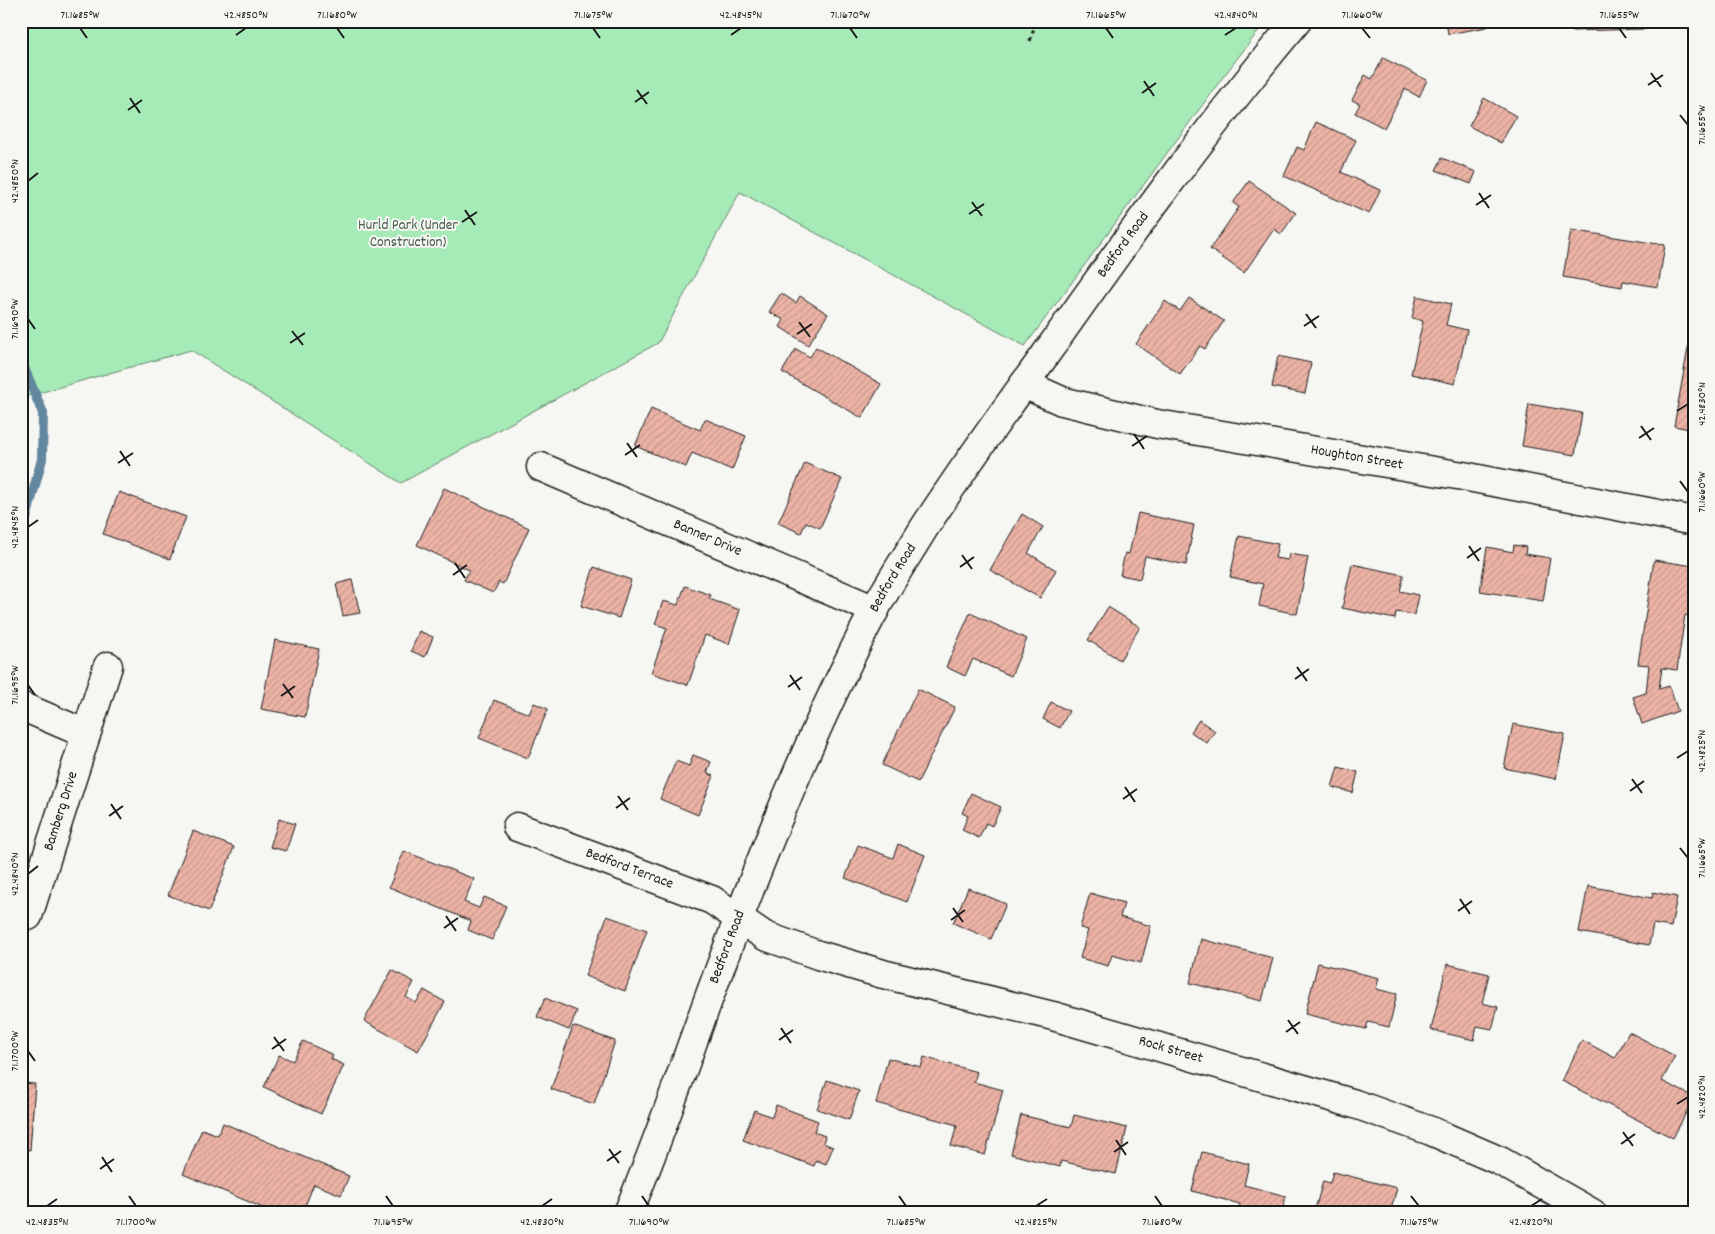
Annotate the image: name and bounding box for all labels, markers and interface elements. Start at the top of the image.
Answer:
text: 71.1685°W [61,7,100,24]
text: 42.4850°N [224,7,268,24]
text: 71.1680°W [317,7,357,24]
text: 71.1675°W [574,7,612,24]
text: 42.4845°N [720,7,762,24]
text: 71.1670°W [830,7,870,24]
text: 71.1665°W [1086,7,1126,24]
text: 42.4840°N [1214,7,1258,24]
text: 71.1660°W [1342,7,1383,24]
text: 71.1655°W [1599,7,1639,24]
text: 71.1655°W [1694,105,1711,145]
text: 42.4850°N [7,159,24,203]
street label: Bedford Road [1092,207,1155,283]
park label: Hurld Park (Under Construction) [358,215,458,254]
text: 71.1690°W [7,299,24,339]
text: 42.4830°N [1694,382,1711,426]
street label: Houghton Street [1309,439,1405,477]
text: 71.1660°W [1694,471,1711,512]
text: 42.4845°N [7,506,24,548]
street label: Banner Drive [670,514,745,563]
street label: Bedford Road [864,539,923,616]
text: 71.1695°W [7,665,24,705]
text: 42.4825°N [1694,730,1711,772]
street label: Bamberg Drive [39,768,85,854]
text: 71.1665°W [1694,838,1711,878]
street label: Bedford Terrace [582,843,677,896]
text: 42.4840°N [7,852,24,896]
street label: Bedford Road [704,907,752,987]
street label: Rock Street [1136,1030,1206,1070]
text: 71.1700°W [7,1031,24,1071]
text: 42.4820°N [1694,1075,1711,1119]
text: 42.4835°N [26,1214,68,1231]
text: 71.1700°W [116,1214,156,1231]
text: 71.1695°W [373,1214,413,1231]
text: 42.4830°N [520,1214,564,1231]
text: 71.1690°W [629,1214,669,1231]
text: 71.1685°W [887,1214,926,1231]
text: 42.4825°N [1015,1214,1057,1231]
text: 71.1680°W [1142,1214,1182,1231]
text: 71.1675°W [1400,1214,1438,1231]
text: 42.4820°N [1509,1214,1553,1231]

